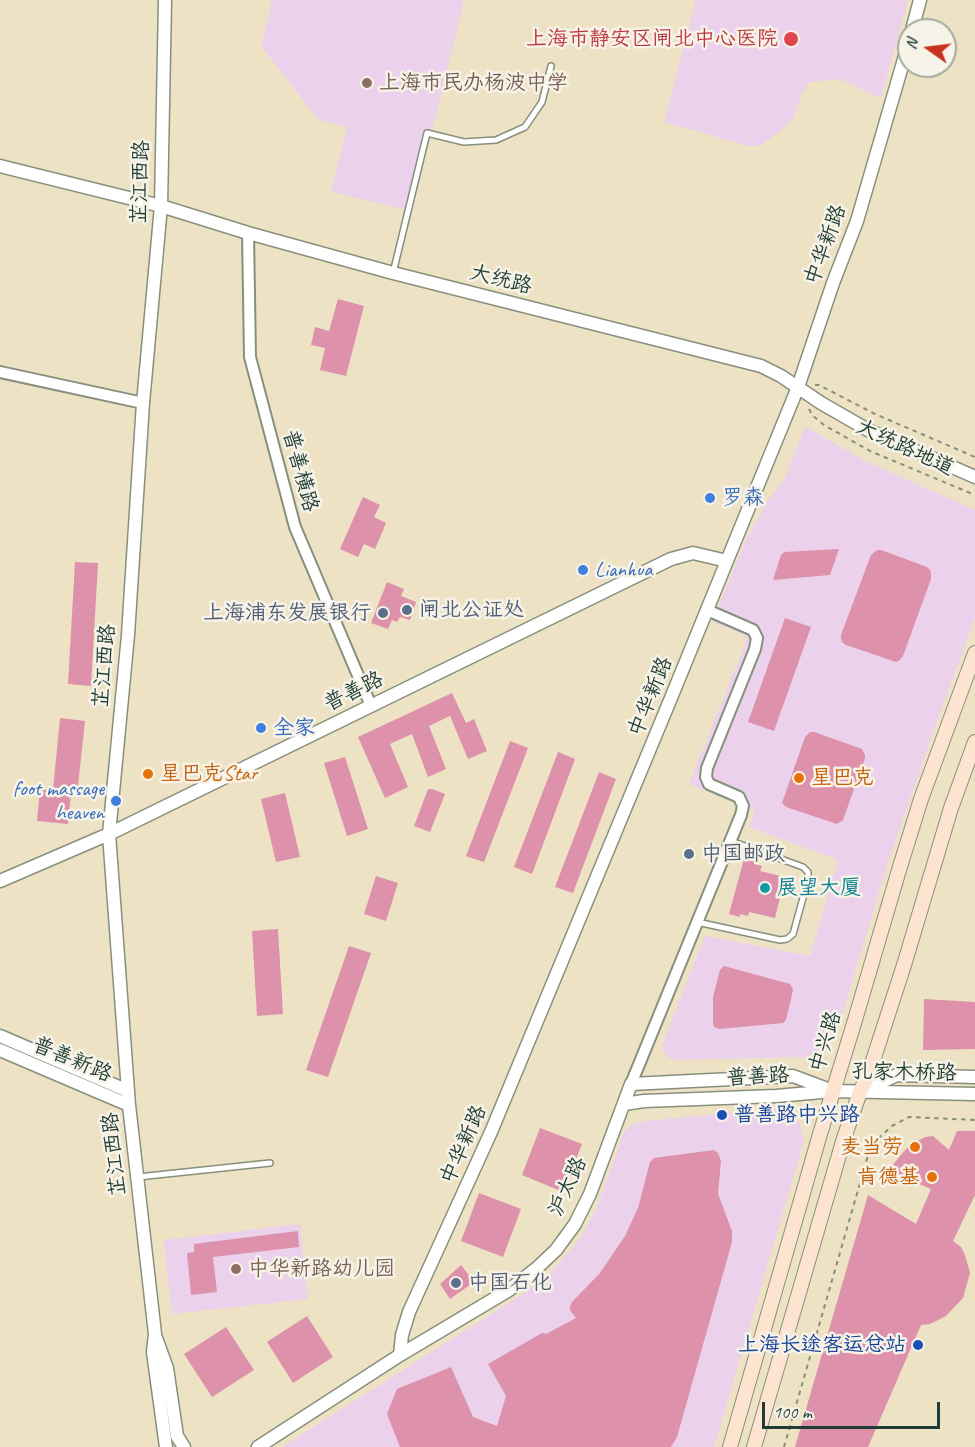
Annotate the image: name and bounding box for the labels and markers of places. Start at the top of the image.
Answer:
place label: 上海市静安区闸北中心医院 [526,26,778,52]
marker: 上海市静安区闸北中心医院 [782,30,800,48]
place label: 上海市民办杨波中学 [379,70,568,96]
marker: 上海市民办杨波中学 [360,76,374,90]
place label: 罗森 [722,485,764,511]
marker: 罗森 [703,491,717,505]
place label: Lianhua [595,557,652,583]
marker: Lianhua [576,563,590,577]
place label: 闸北公证处 [419,597,524,623]
place label: 上海浦东发展银行 [203,600,371,626]
marker: 闸北公证处 [400,603,414,617]
marker: 上海浦东发展银行 [376,606,390,620]
place label: 全家 [273,715,315,741]
marker: 全家 [254,721,268,735]
place label: 星巴克Star [160,761,257,787]
place label: 星巴克 [811,765,874,791]
marker: 星巴克Star [141,767,155,781]
marker: 星巴克 [792,771,806,785]
place label: foot massage heaven [13,776,104,826]
marker: foot massage heaven [109,794,123,808]
place label: 中国邮政 [701,841,785,867]
marker: 中国邮政 [682,847,696,861]
place label: 展望大厦 [777,875,861,901]
marker: 展望大厦 [758,881,772,895]
place label: 普善路中兴路 [734,1102,860,1128]
marker: 普善路中兴路 [715,1108,729,1122]
place label: 麦当劳 [840,1134,903,1160]
marker: 麦当劳 [908,1140,922,1154]
place label: 肯德基 [857,1164,920,1190]
marker: 肯德基 [925,1170,939,1184]
place label: 中华新路幼儿园 [248,1256,395,1282]
marker: 中华新路幼儿园 [229,1262,243,1276]
place label: 中国石化 [468,1270,552,1296]
marker: 中国石化 [449,1276,463,1290]
place label: 上海长途客运总站 [738,1332,906,1358]
marker: 上海长途客运总站 [911,1338,925,1352]

